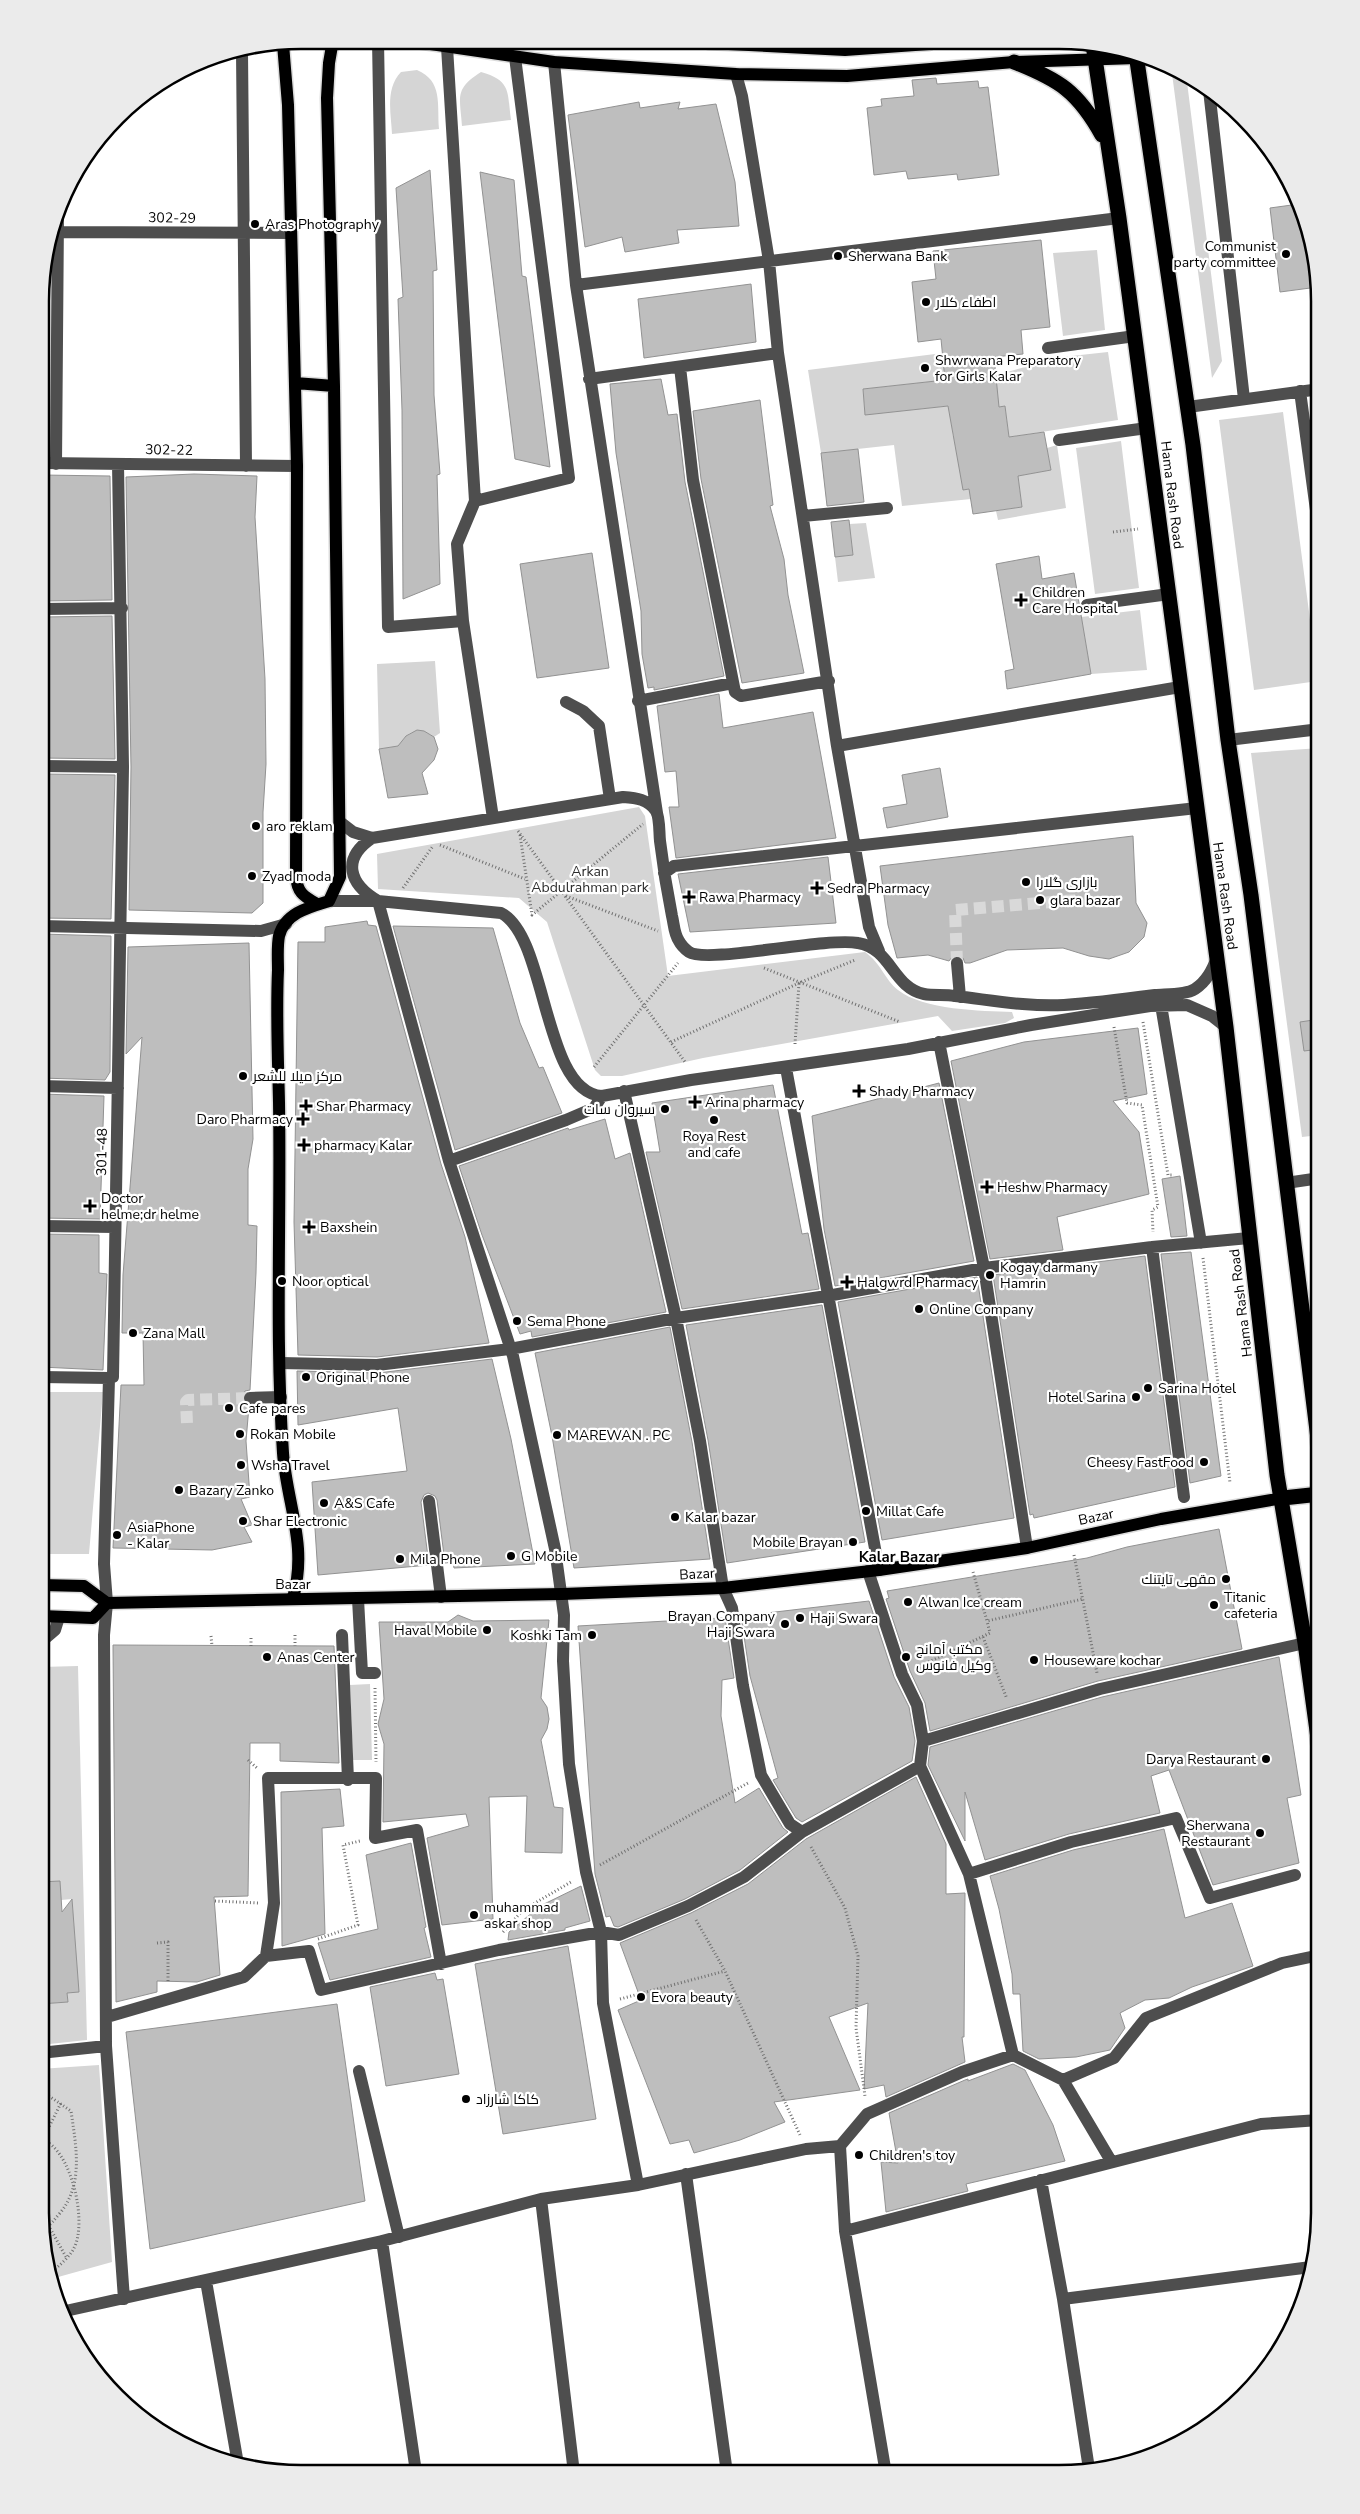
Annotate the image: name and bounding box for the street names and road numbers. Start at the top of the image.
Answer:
street label: 302-29 [148,208,196,228]
street label: 302-22 [145,440,193,460]
street label: Hama Rash Road [1156,440,1188,550]
street label: Hama Rash Road [1208,841,1242,951]
street label: 301-48 [92,1128,112,1176]
street label: Hama Rash Road [1225,1248,1257,1358]
street label: Bazar [1077,1504,1115,1530]
street label: Bazar [679,1564,715,1584]
street label: Bazar [275,1575,311,1594]

